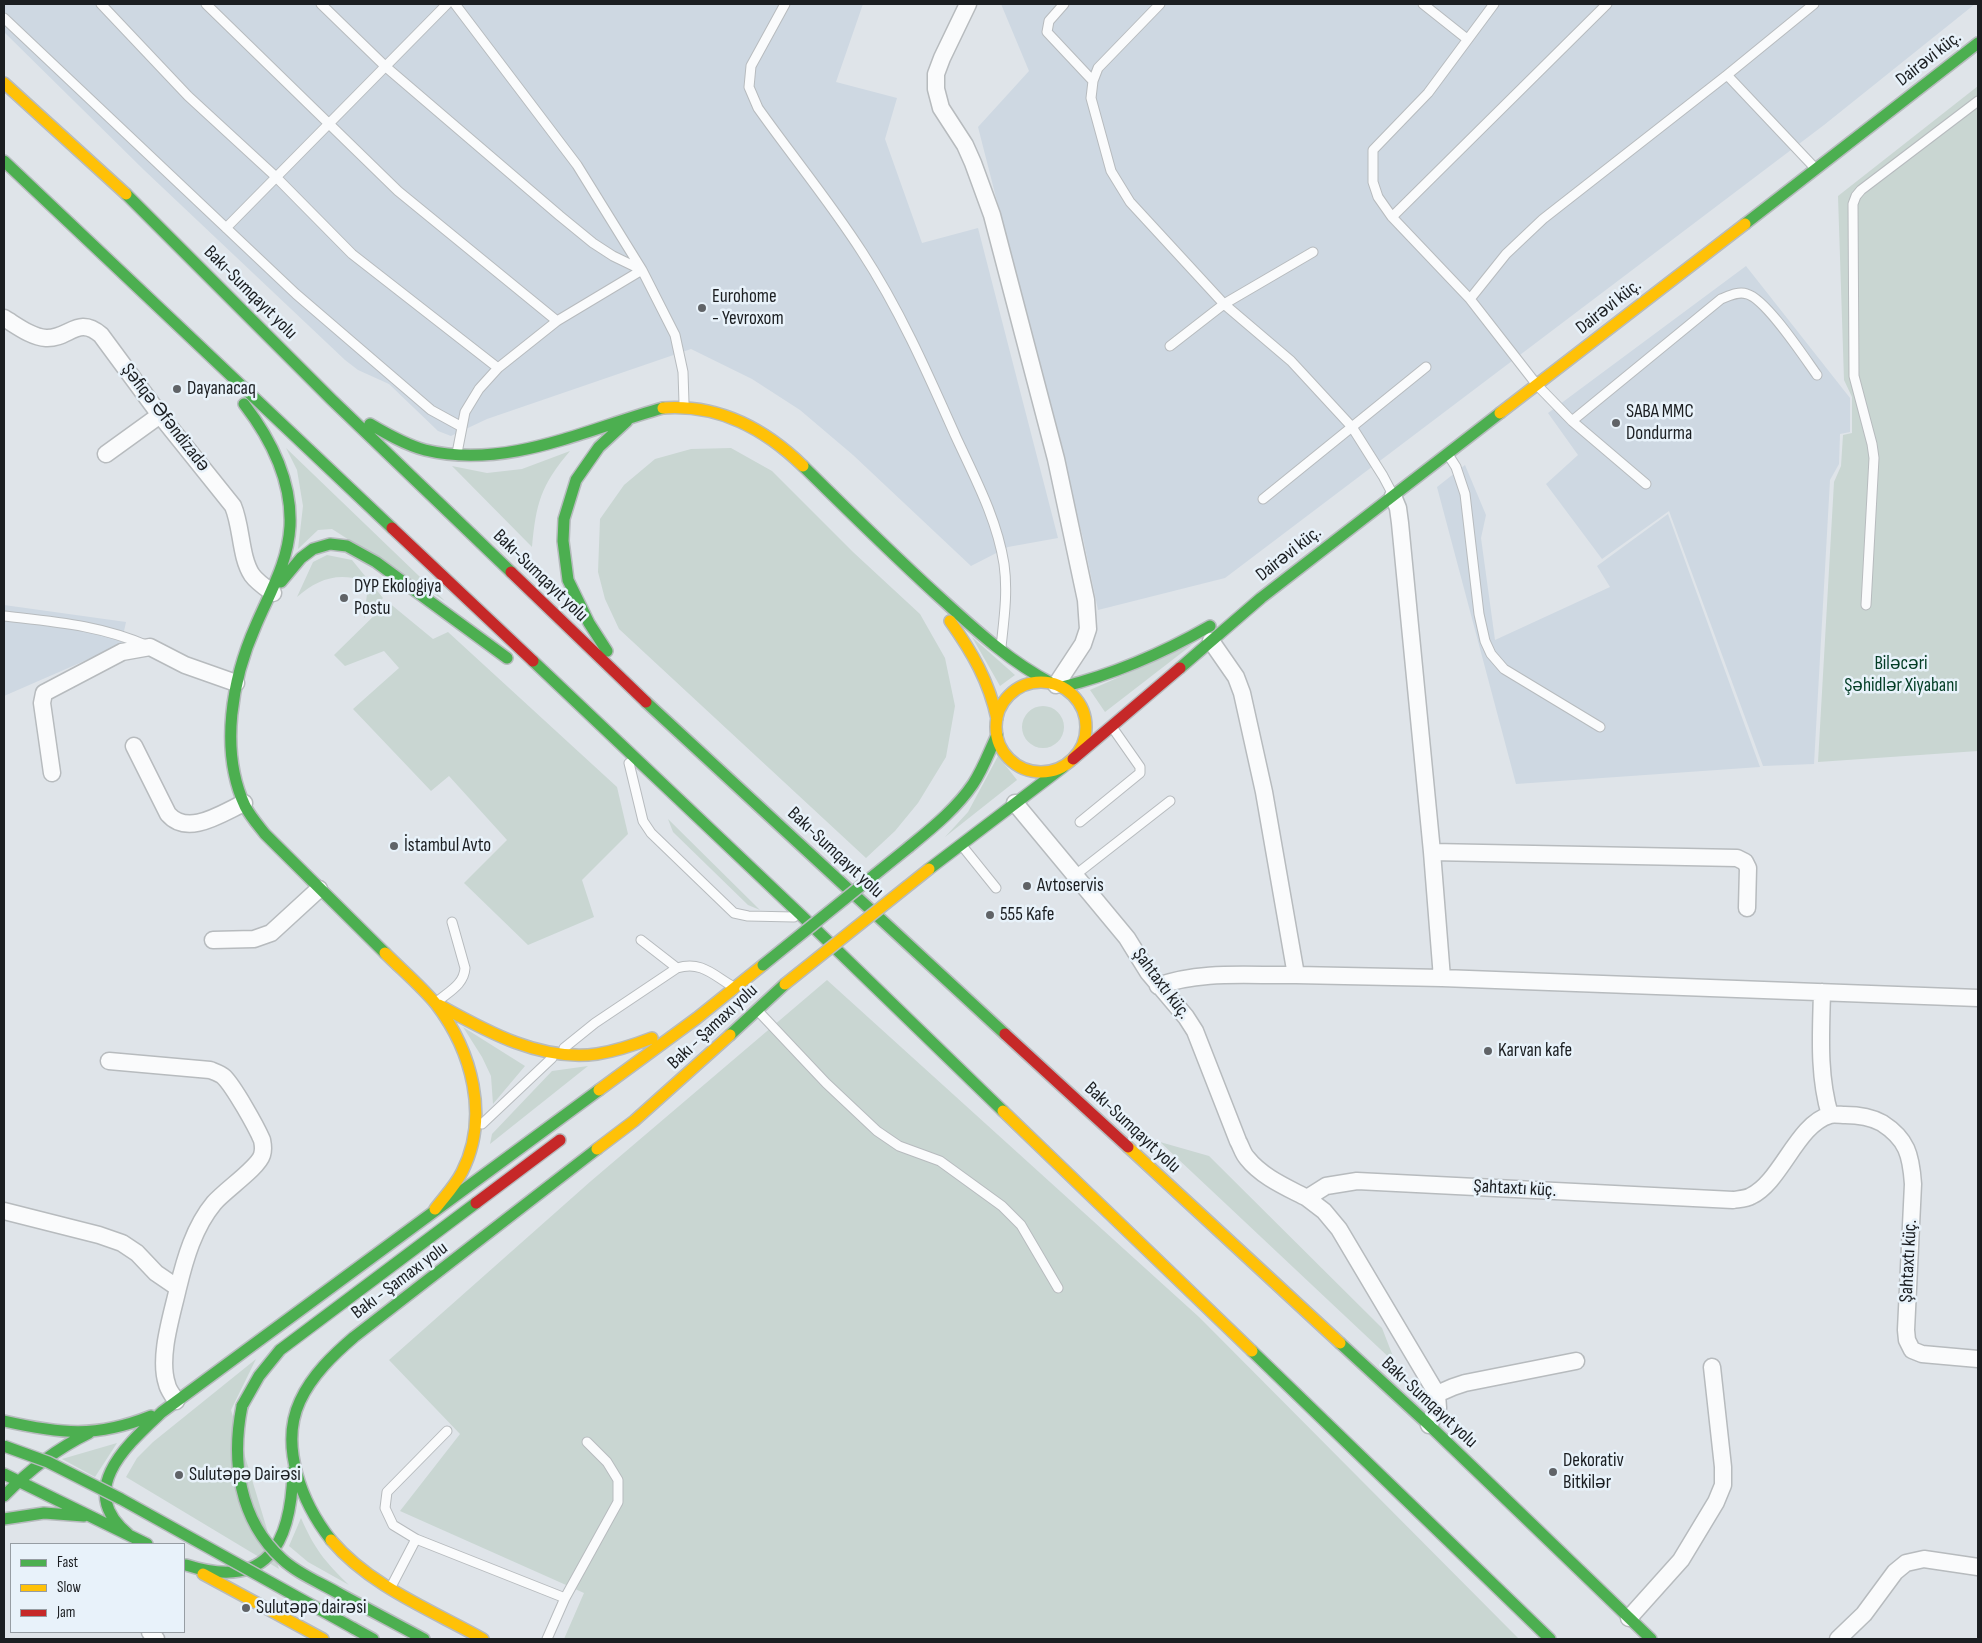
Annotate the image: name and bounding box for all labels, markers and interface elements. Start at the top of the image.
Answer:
street label: Dairəvi küç. [1892,26,1966,92]
street label: Bakı-Sumqayıt yolu [198,241,302,345]
street label: Dairəvi küç. [1572,274,1646,340]
place label: Eurohome - Yevroxom [712,286,784,330]
marker: Eurohome - Yevroxom [696,302,708,314]
street label: Şəfiqə Əfəndizadə [116,359,214,477]
place label: Dayanacaq [187,378,256,400]
marker: Dayanacaq [171,383,183,395]
place label: SABA MMC Dondurma [1626,401,1694,445]
marker: SABA MMC Dondurma [1610,417,1622,429]
street label: Dairəvi küç. [1252,521,1326,587]
street label: Bakı-Sumqayıt yolu [488,525,592,627]
place label: DYP Ekologiya Postu [354,576,441,620]
marker: DYP Ekologiya Postu [338,592,350,604]
park label: Biləcəri Şəhidlər Xiyabanı [1844,653,1958,697]
street label: Bakı-Sumqayıt yolu [782,803,888,903]
place label: İstambul Avto [404,835,491,857]
marker: İstambul Avto [388,840,400,852]
place label: Avtoservis [1037,875,1104,897]
marker: Avtoservis [1021,880,1033,892]
place label: 555 Kafe [1000,904,1054,926]
marker: 555 Kafe [984,909,996,921]
street label: Şahtaxtı küç. [1127,944,1195,1024]
street label: Bakı - Şamaxı yolu [663,980,763,1074]
place label: Karvan kafe [1498,1040,1572,1062]
marker: Karvan kafe [1482,1045,1494,1057]
street label: Bakı-Sumqayıt yolu [1079,1078,1185,1178]
street label: Şahtaxtı küç. [1473,1175,1557,1203]
street label: Şahtaxtı küç. [1895,1219,1923,1303]
street label: Bakı - Şamaxı yolu [347,1237,453,1325]
street label: Bakı-Sumqayıt yolu [1376,1353,1482,1453]
place label: Dekorativ Bitkilər [1563,1450,1624,1494]
place label: Sulutəpə Dairəsi [189,1464,301,1486]
marker: Dekorativ Bitkilər [1547,1466,1559,1478]
marker: Sulutəpə Dairəsi [173,1469,185,1481]
legend [10,1543,185,1633]
text: Fast [57,1553,78,1572]
text: Slow [57,1578,81,1597]
place label: Sulutəpə dairəsi [256,1597,367,1619]
marker: Sulutəpə dairəsi [240,1602,252,1614]
text: Jam [57,1603,75,1622]

